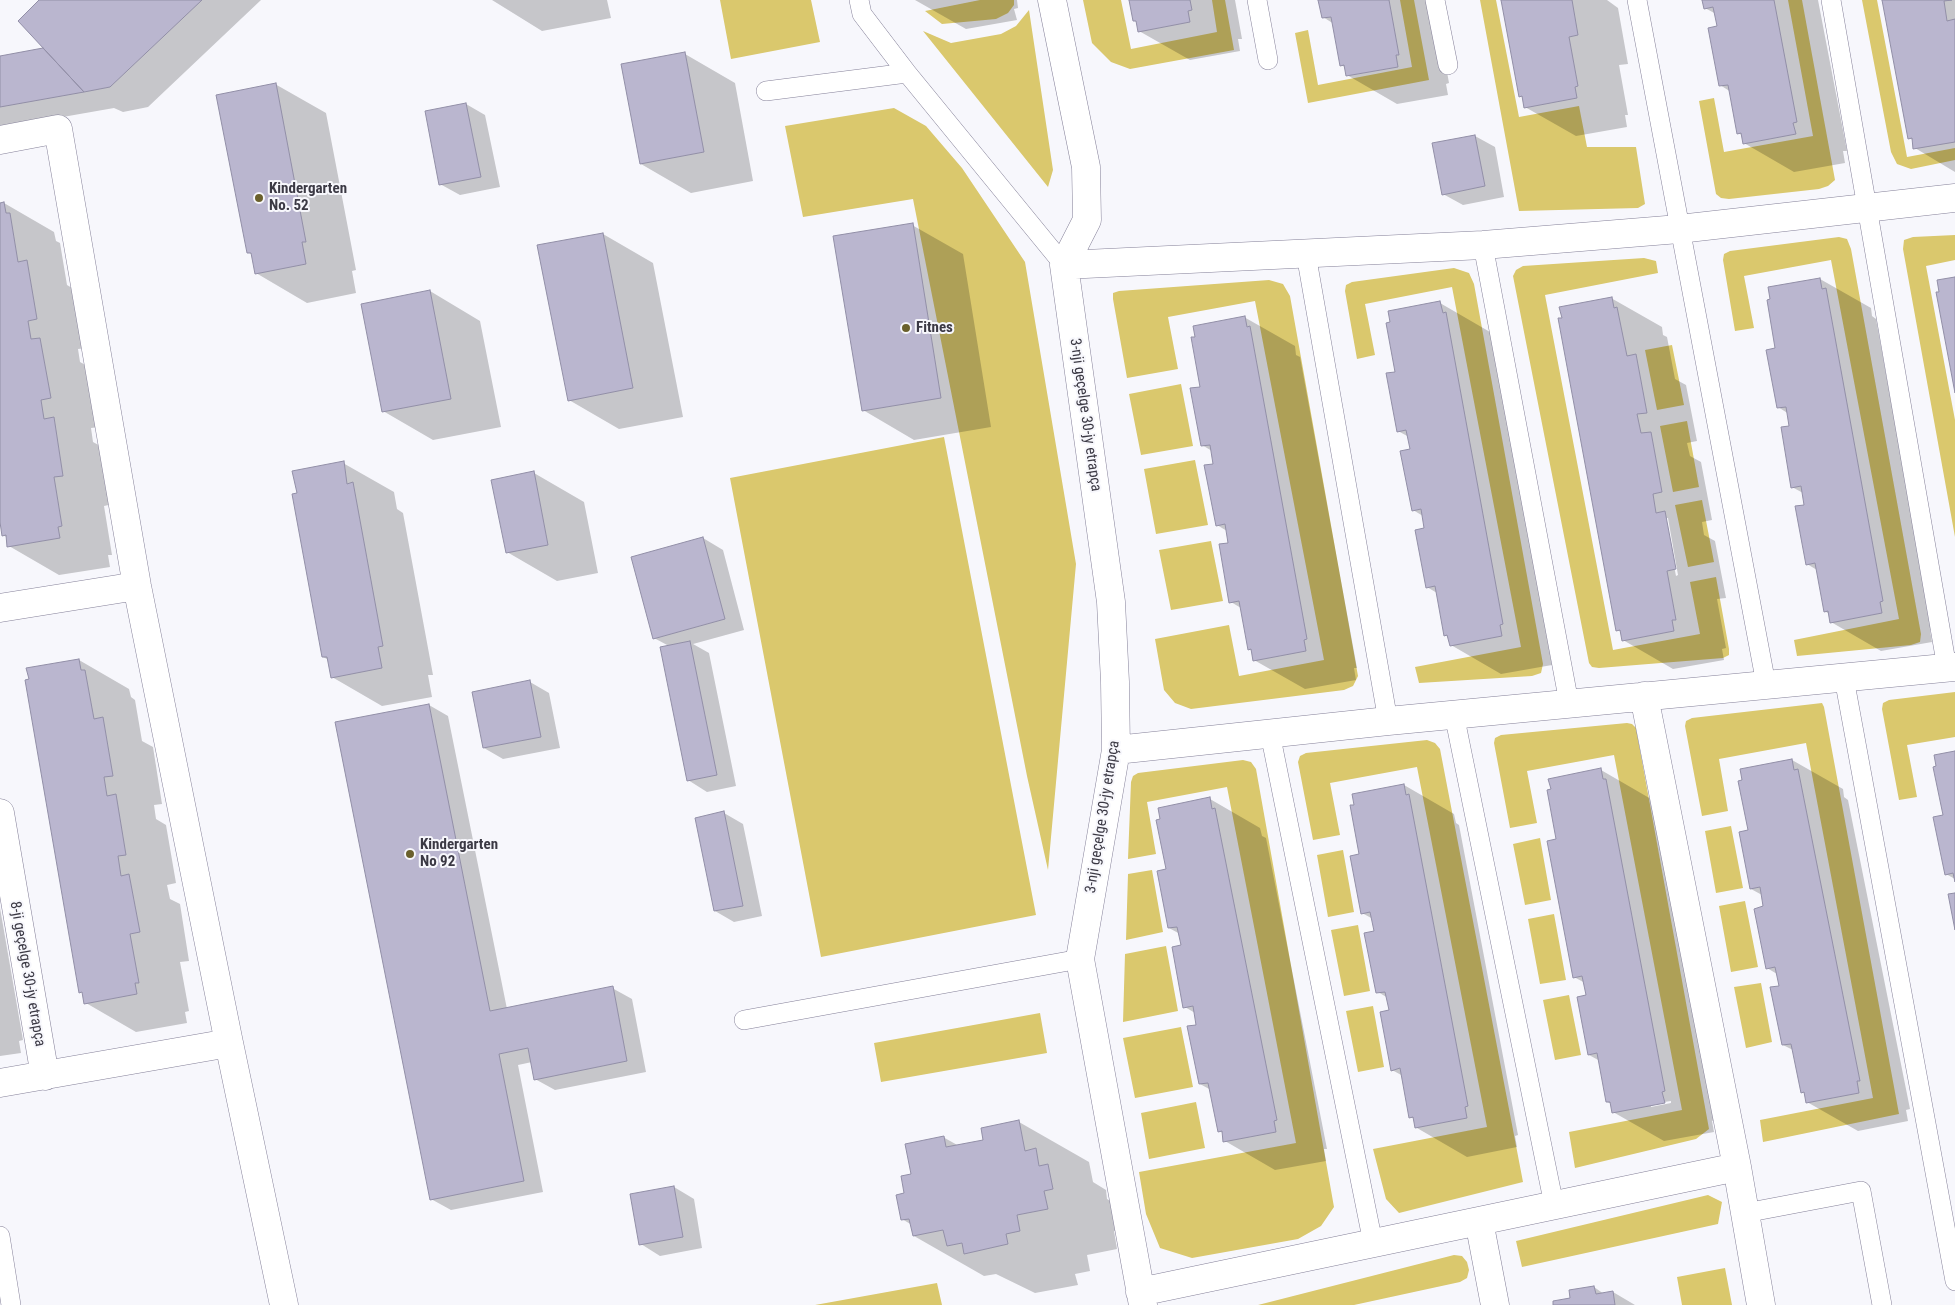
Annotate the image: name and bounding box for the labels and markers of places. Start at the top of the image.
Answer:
place label: Kindergarten No. 52 [269,180,347,215]
marker: Kindergarten No. 52 [253,192,265,204]
place label: Fitnes [916,319,953,337]
marker: Fitnes [900,322,912,334]
place label: Kindergarten No 92 [420,836,498,871]
marker: Kindergarten No 92 [404,848,416,860]

